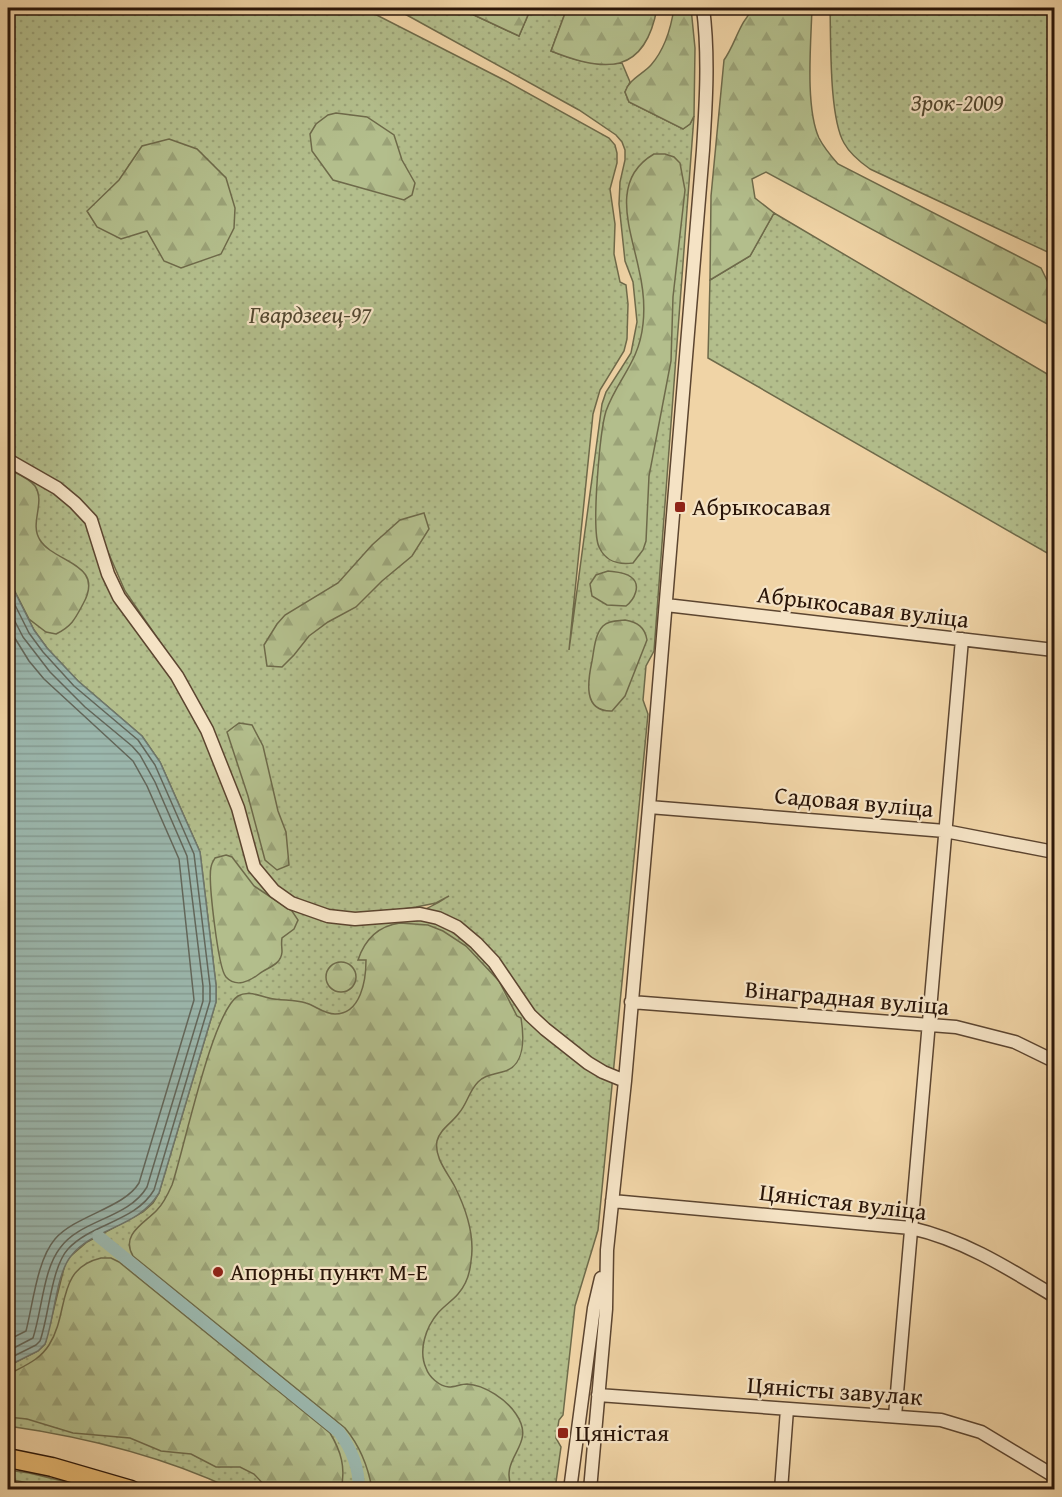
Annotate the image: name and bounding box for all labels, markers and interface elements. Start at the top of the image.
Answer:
park label: Зрок-2009 [911,85,1003,120]
park label: Гвардзеец-97 [248,297,372,332]
place label: Абрыкосавая [692,489,831,524]
marker: Абрыкосавая [673,500,687,514]
street label: Абрыкосавая вуліца [755,576,971,637]
street label: Садовая вуліца [773,777,935,826]
street label: Вінаградная вуліца [743,971,951,1024]
street label: Цяністая вуліца [757,1174,929,1229]
place label: Апорны пункт М-Е [230,1254,428,1289]
marker: Апорны пункт М-Е [211,1265,225,1279]
street label: Цяністы завулак [746,1367,924,1414]
place label: Цяністая [575,1415,669,1450]
marker: Цяністая [556,1426,570,1440]

